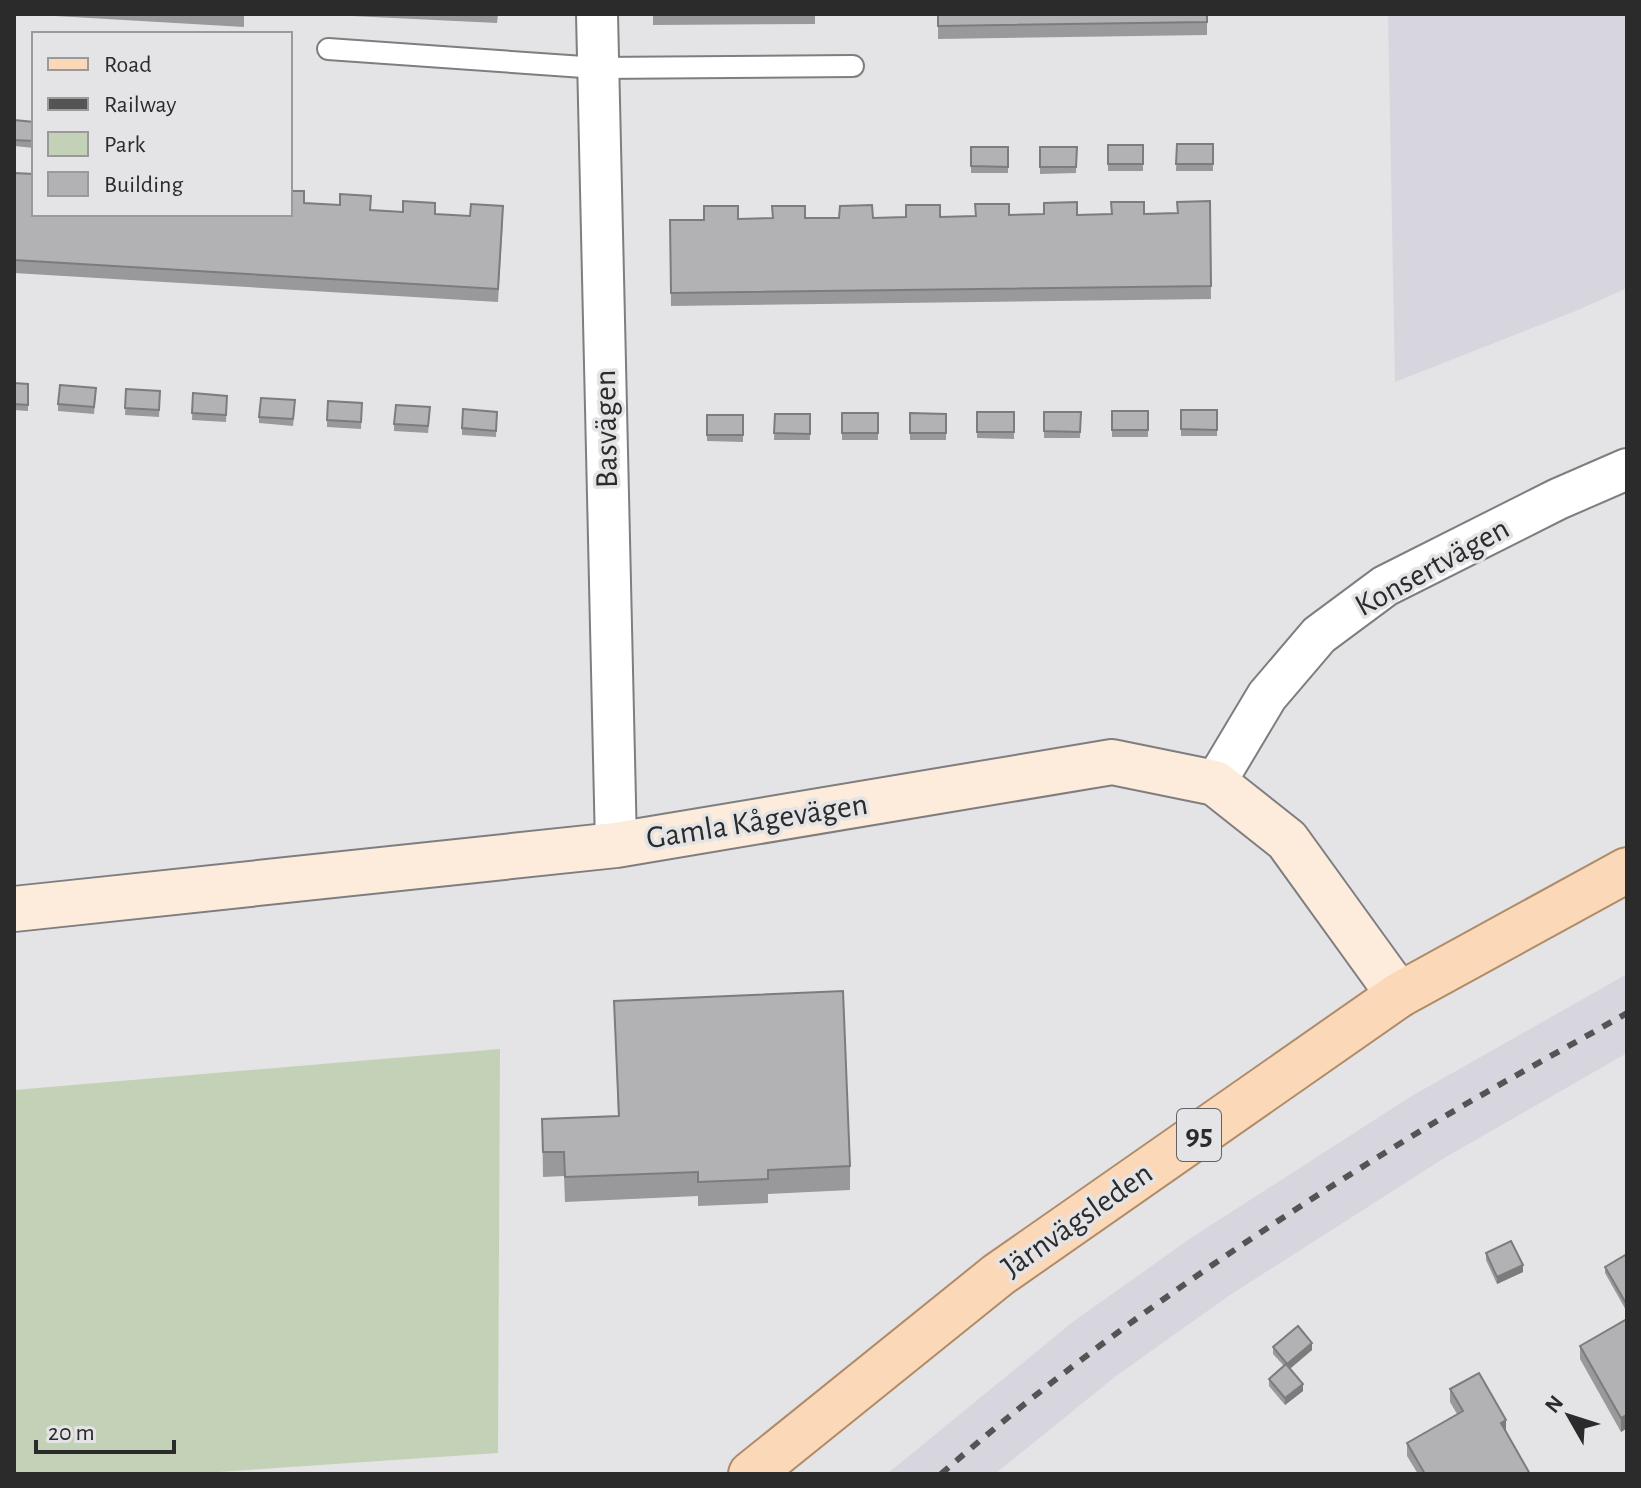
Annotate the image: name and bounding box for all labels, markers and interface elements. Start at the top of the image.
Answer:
legend [32,32,292,216]
text: Road [104,53,152,77]
text: Railway [104,93,176,117]
text: Park [104,133,145,157]
text: Building [104,173,183,197]
street label: Basvägen [589,369,623,489]
street label: Konsertvägen [1350,512,1514,622]
street label: Gamla Kågevägen [644,788,870,854]
road number: 95 [1177,1109,1221,1161]
street label: Järnvägsleden [996,1156,1158,1284]
north arrow [1529,1376,1609,1456]
text: N [1541,1391,1568,1417]
scale bar [36,1404,174,1454]
text: 20 m [48,1421,95,1445]

